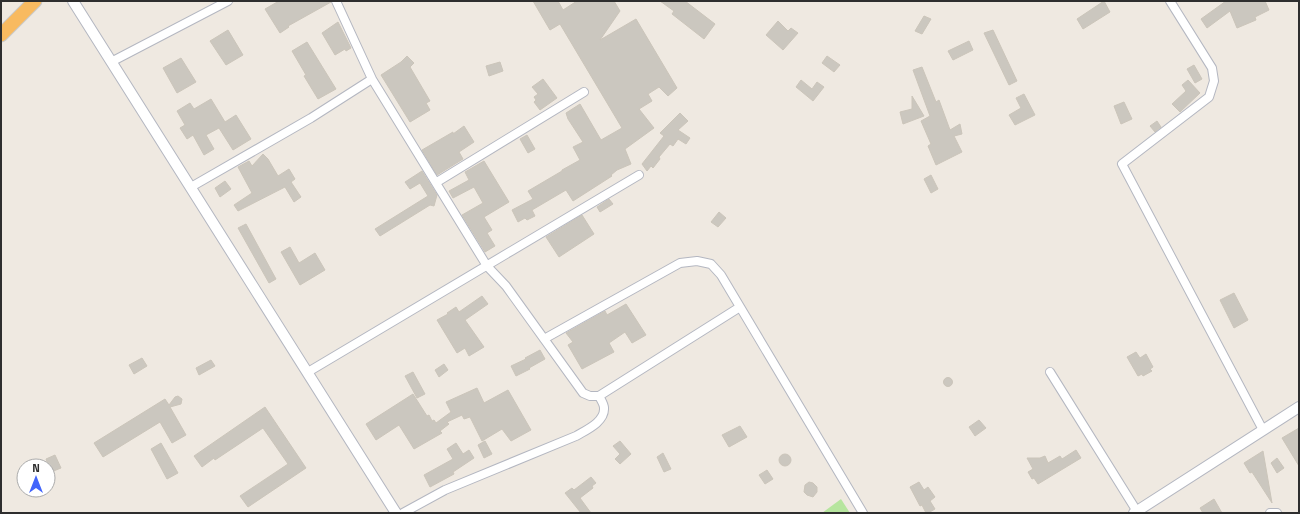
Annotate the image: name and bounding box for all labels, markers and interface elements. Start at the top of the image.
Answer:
north arrow [16,458,56,498]
text: N [32,460,40,476]

